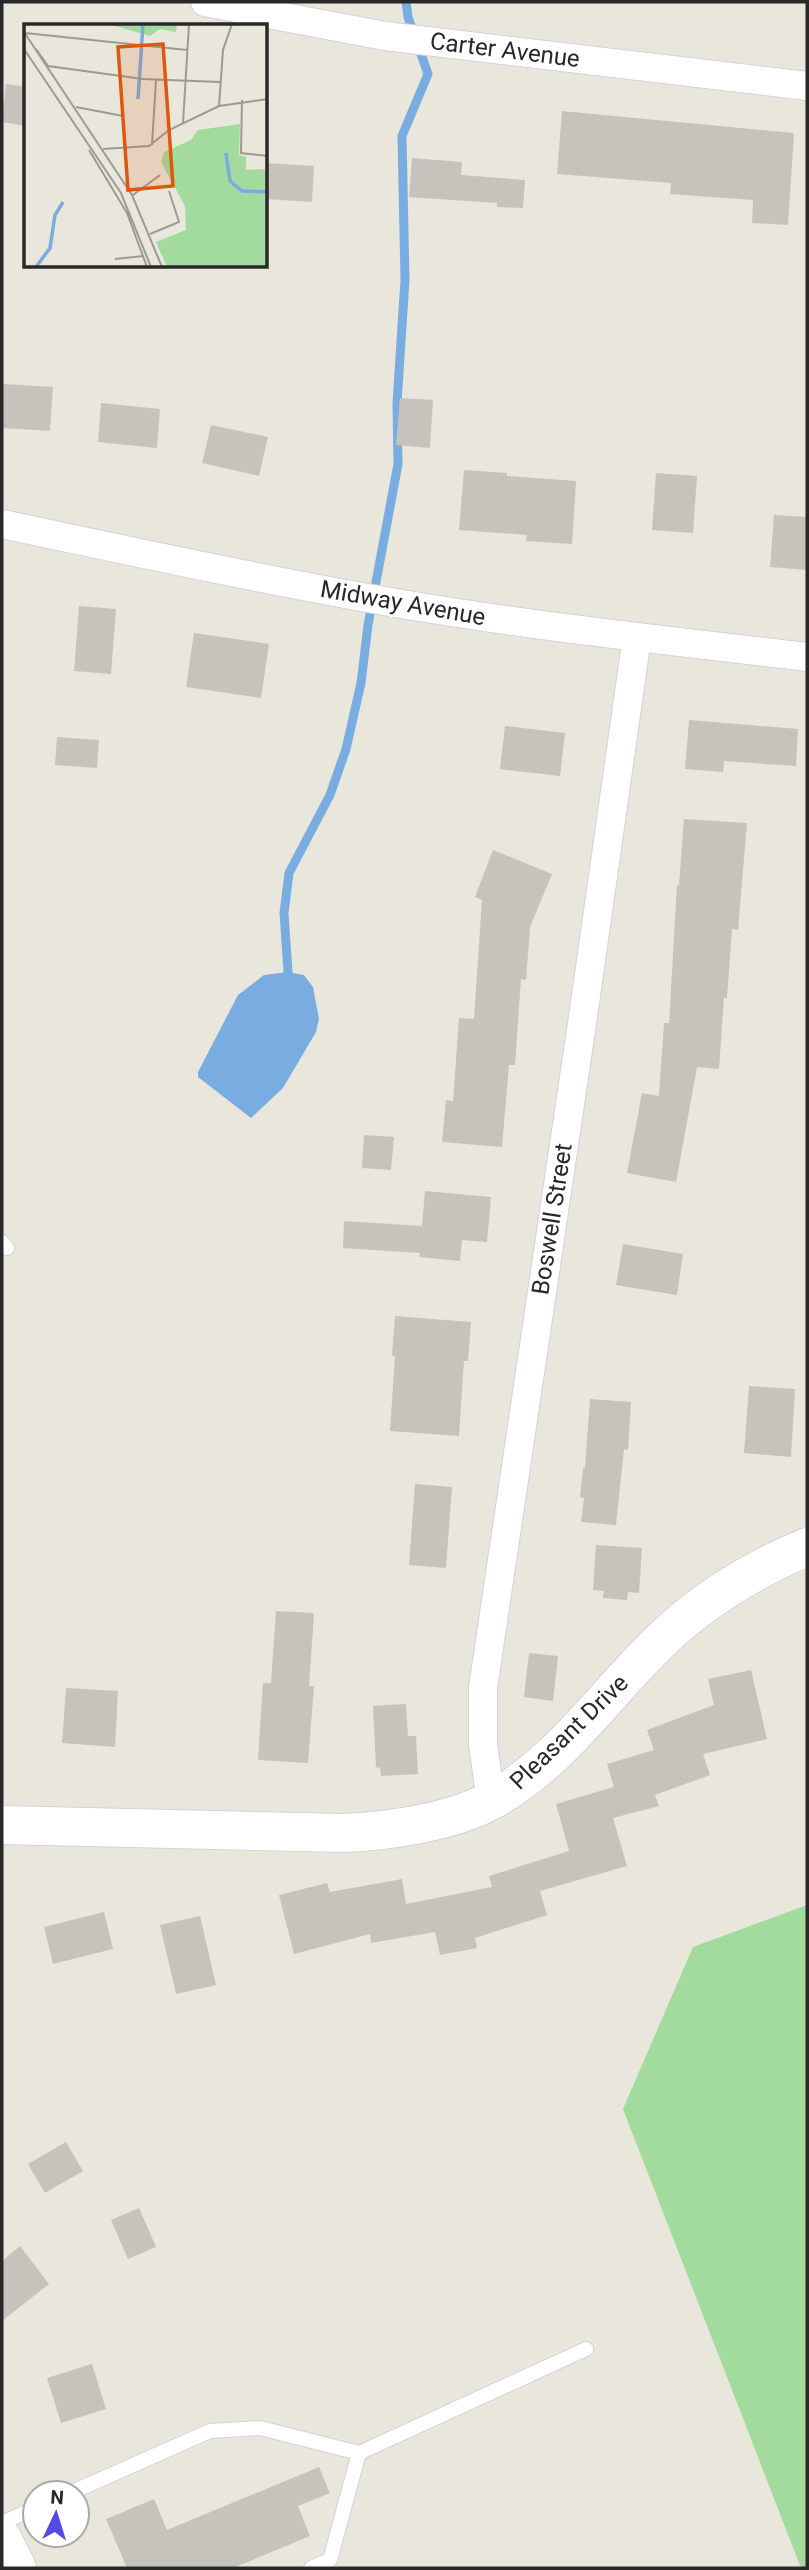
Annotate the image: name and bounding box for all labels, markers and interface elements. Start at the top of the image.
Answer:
inset map [24,24,268,268]
street label: Carter Avenue [429,27,581,73]
street label: Midway Avenue [318,575,488,631]
street label: Boswell Street [526,1141,578,1297]
street label: Pleasant Drive [504,1669,634,1795]
north arrow [21,2479,91,2549]
text: N [50,2486,65,2509]

